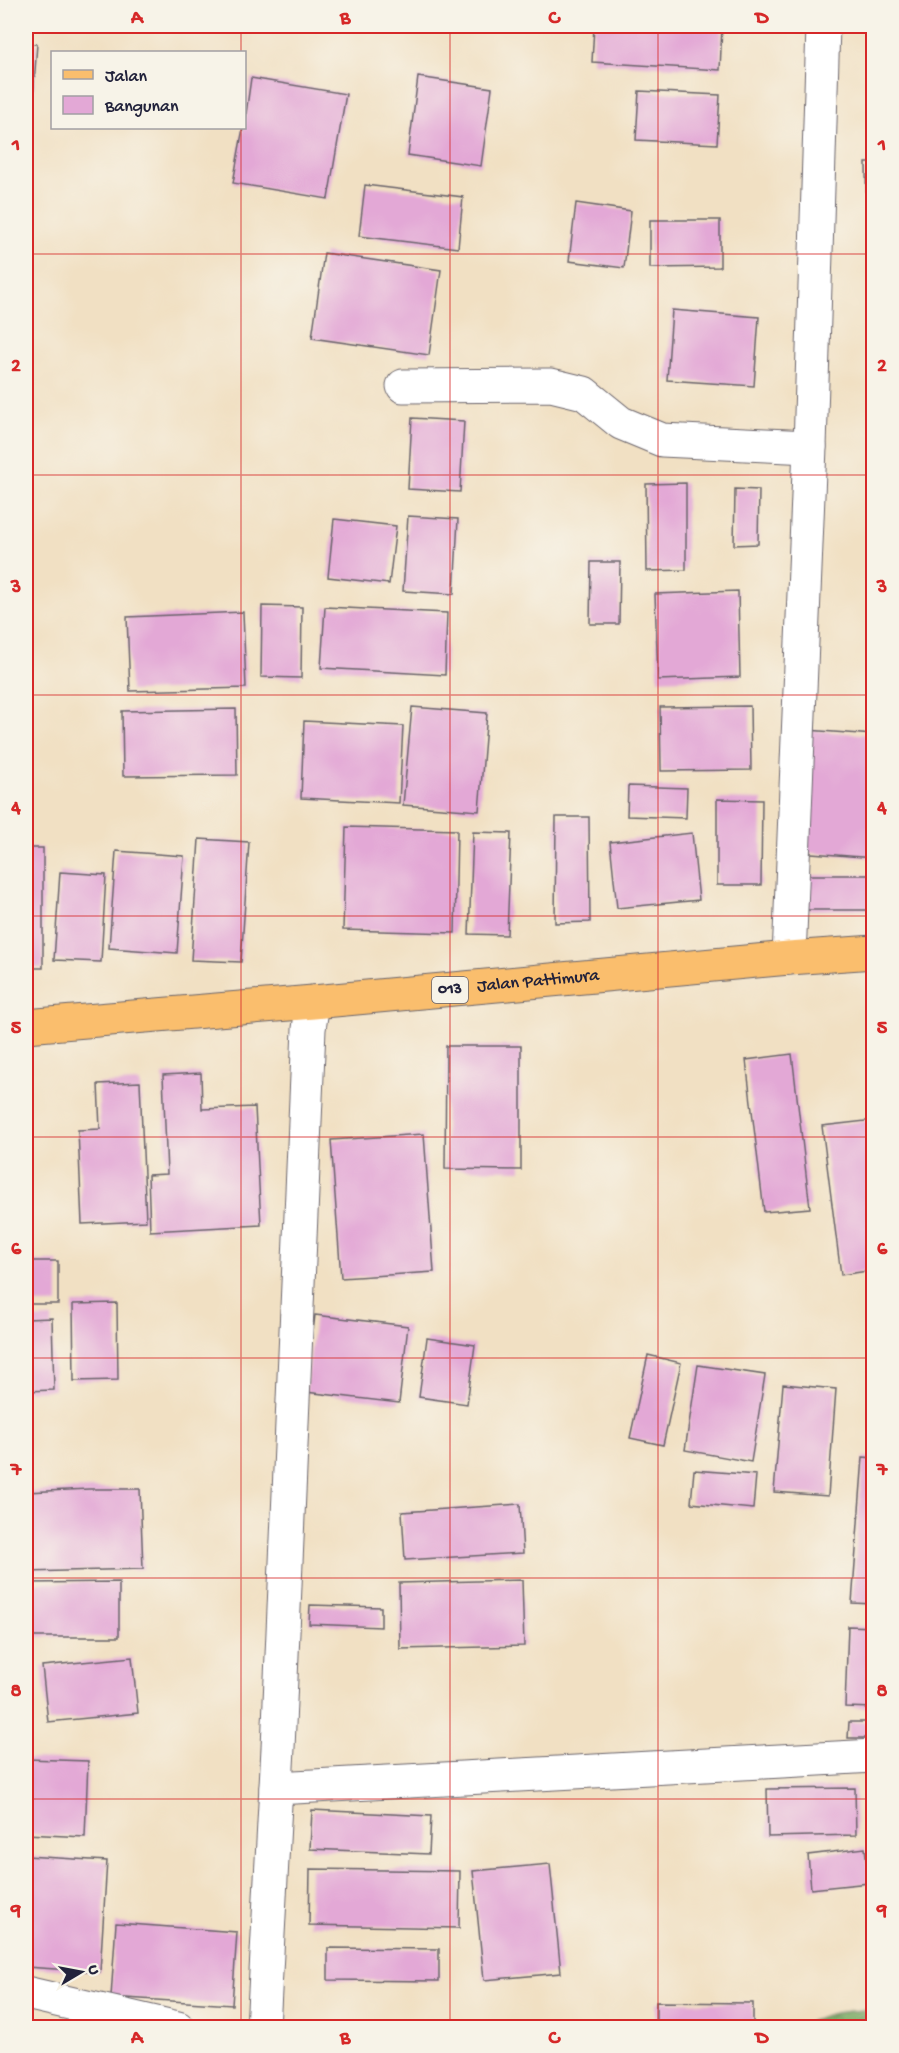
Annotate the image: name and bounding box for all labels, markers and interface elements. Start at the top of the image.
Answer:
text: A [130,8,145,31]
text: B [339,8,351,31]
text: C [548,8,562,31]
text: D [753,8,769,31]
legend [51,51,246,129]
text: Jalan [105,67,147,88]
text: Bangunan [104,97,179,118]
text: 1 [11,135,20,158]
text: 1 [877,135,886,158]
text: 2 [11,356,21,379]
text: 2 [877,356,887,379]
text: 3 [10,577,21,600]
text: 3 [876,577,887,600]
text: 4 [10,798,21,821]
text: 4 [876,798,887,821]
street label: Jalan Pattimura [476,965,601,997]
road number: 013 [432,977,468,1003]
text: 5 [11,1018,22,1041]
text: 5 [877,1018,888,1041]
text: 6 [11,1239,22,1262]
text: 6 [877,1239,888,1262]
text: 7 [10,1460,23,1483]
text: 7 [876,1460,889,1483]
text: 8 [11,1681,22,1704]
text: 8 [877,1681,888,1704]
text: 9 [10,1901,21,1924]
text: 9 [876,1901,887,1924]
north arrow [51,1942,111,2002]
text: U [82,1964,103,1977]
text: A [130,2028,145,2051]
text: B [339,2028,351,2051]
text: C [548,2028,562,2051]
text: D [753,2028,769,2051]

